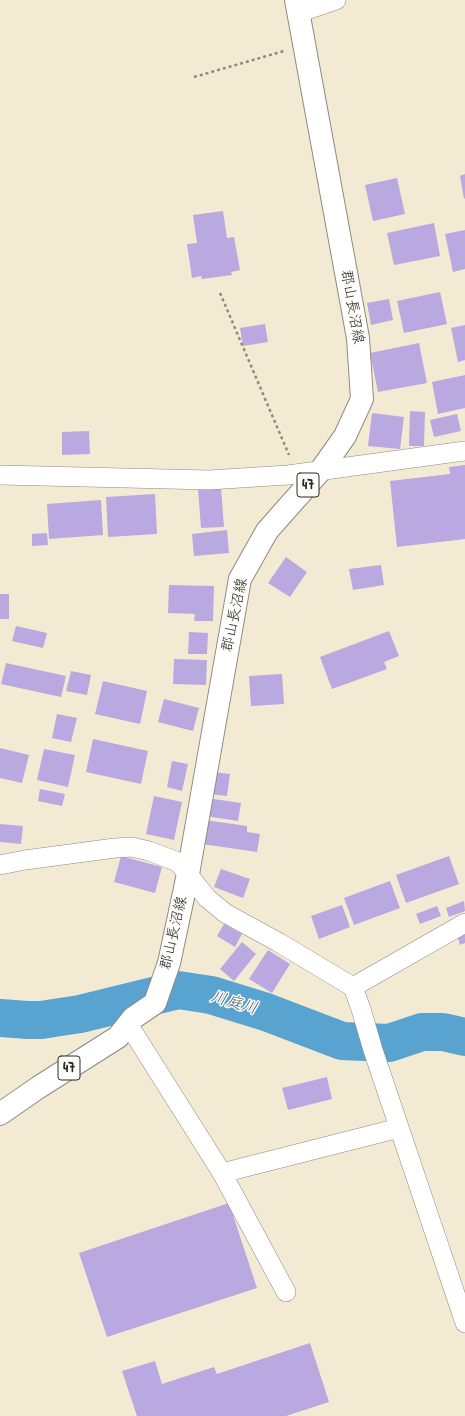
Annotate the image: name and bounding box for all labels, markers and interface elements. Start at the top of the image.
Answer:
street label: 郡山長沼線 [337,269,367,345]
road number: 47 [297,473,319,497]
street label: 郡山長沼線 [218,576,252,654]
street label: 郡山長沼線 [157,894,191,972]
water label: 川庭川 [208,987,260,1019]
road number: 47 [58,1056,80,1080]

